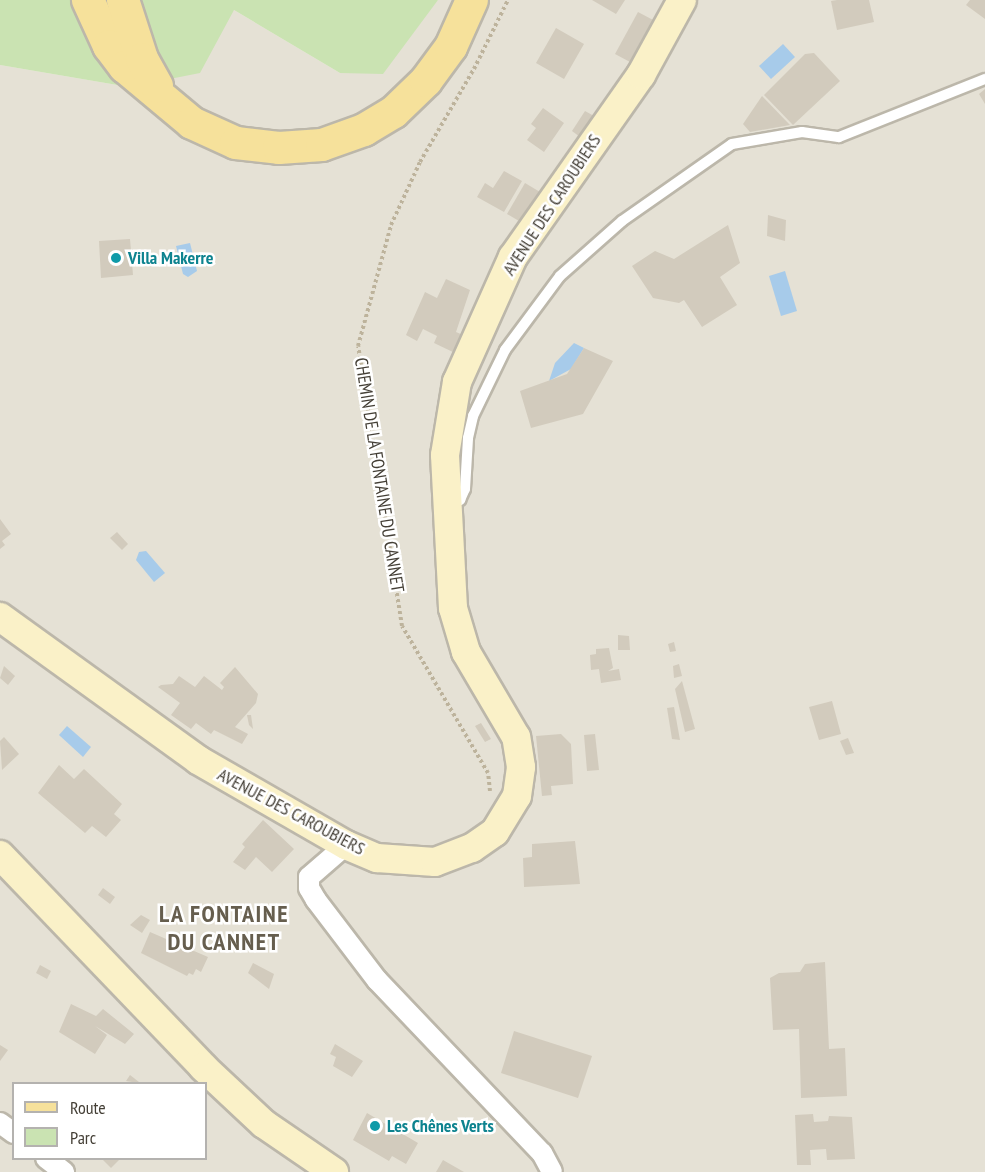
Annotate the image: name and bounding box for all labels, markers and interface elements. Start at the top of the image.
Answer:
street label: AVENUE DES CAROUBIERS [498,131,606,279]
place label: Villa Makerre [128,247,214,269]
marker: Villa Makerre [109,251,123,265]
street label: CHEMIN DE LA FONTAINE DU CANNET [350,356,408,594]
street label: AVENUE DES CAROUBIERS [214,764,368,860]
district label: LA FONTAINE DU CANNET [158,900,290,956]
legend [12,1082,207,1160]
text: Route [70,1096,106,1119]
place label: Les Chênes Verts [387,1115,495,1137]
marker: Les Chênes Verts [368,1119,382,1133]
text: Parc [70,1126,96,1149]

